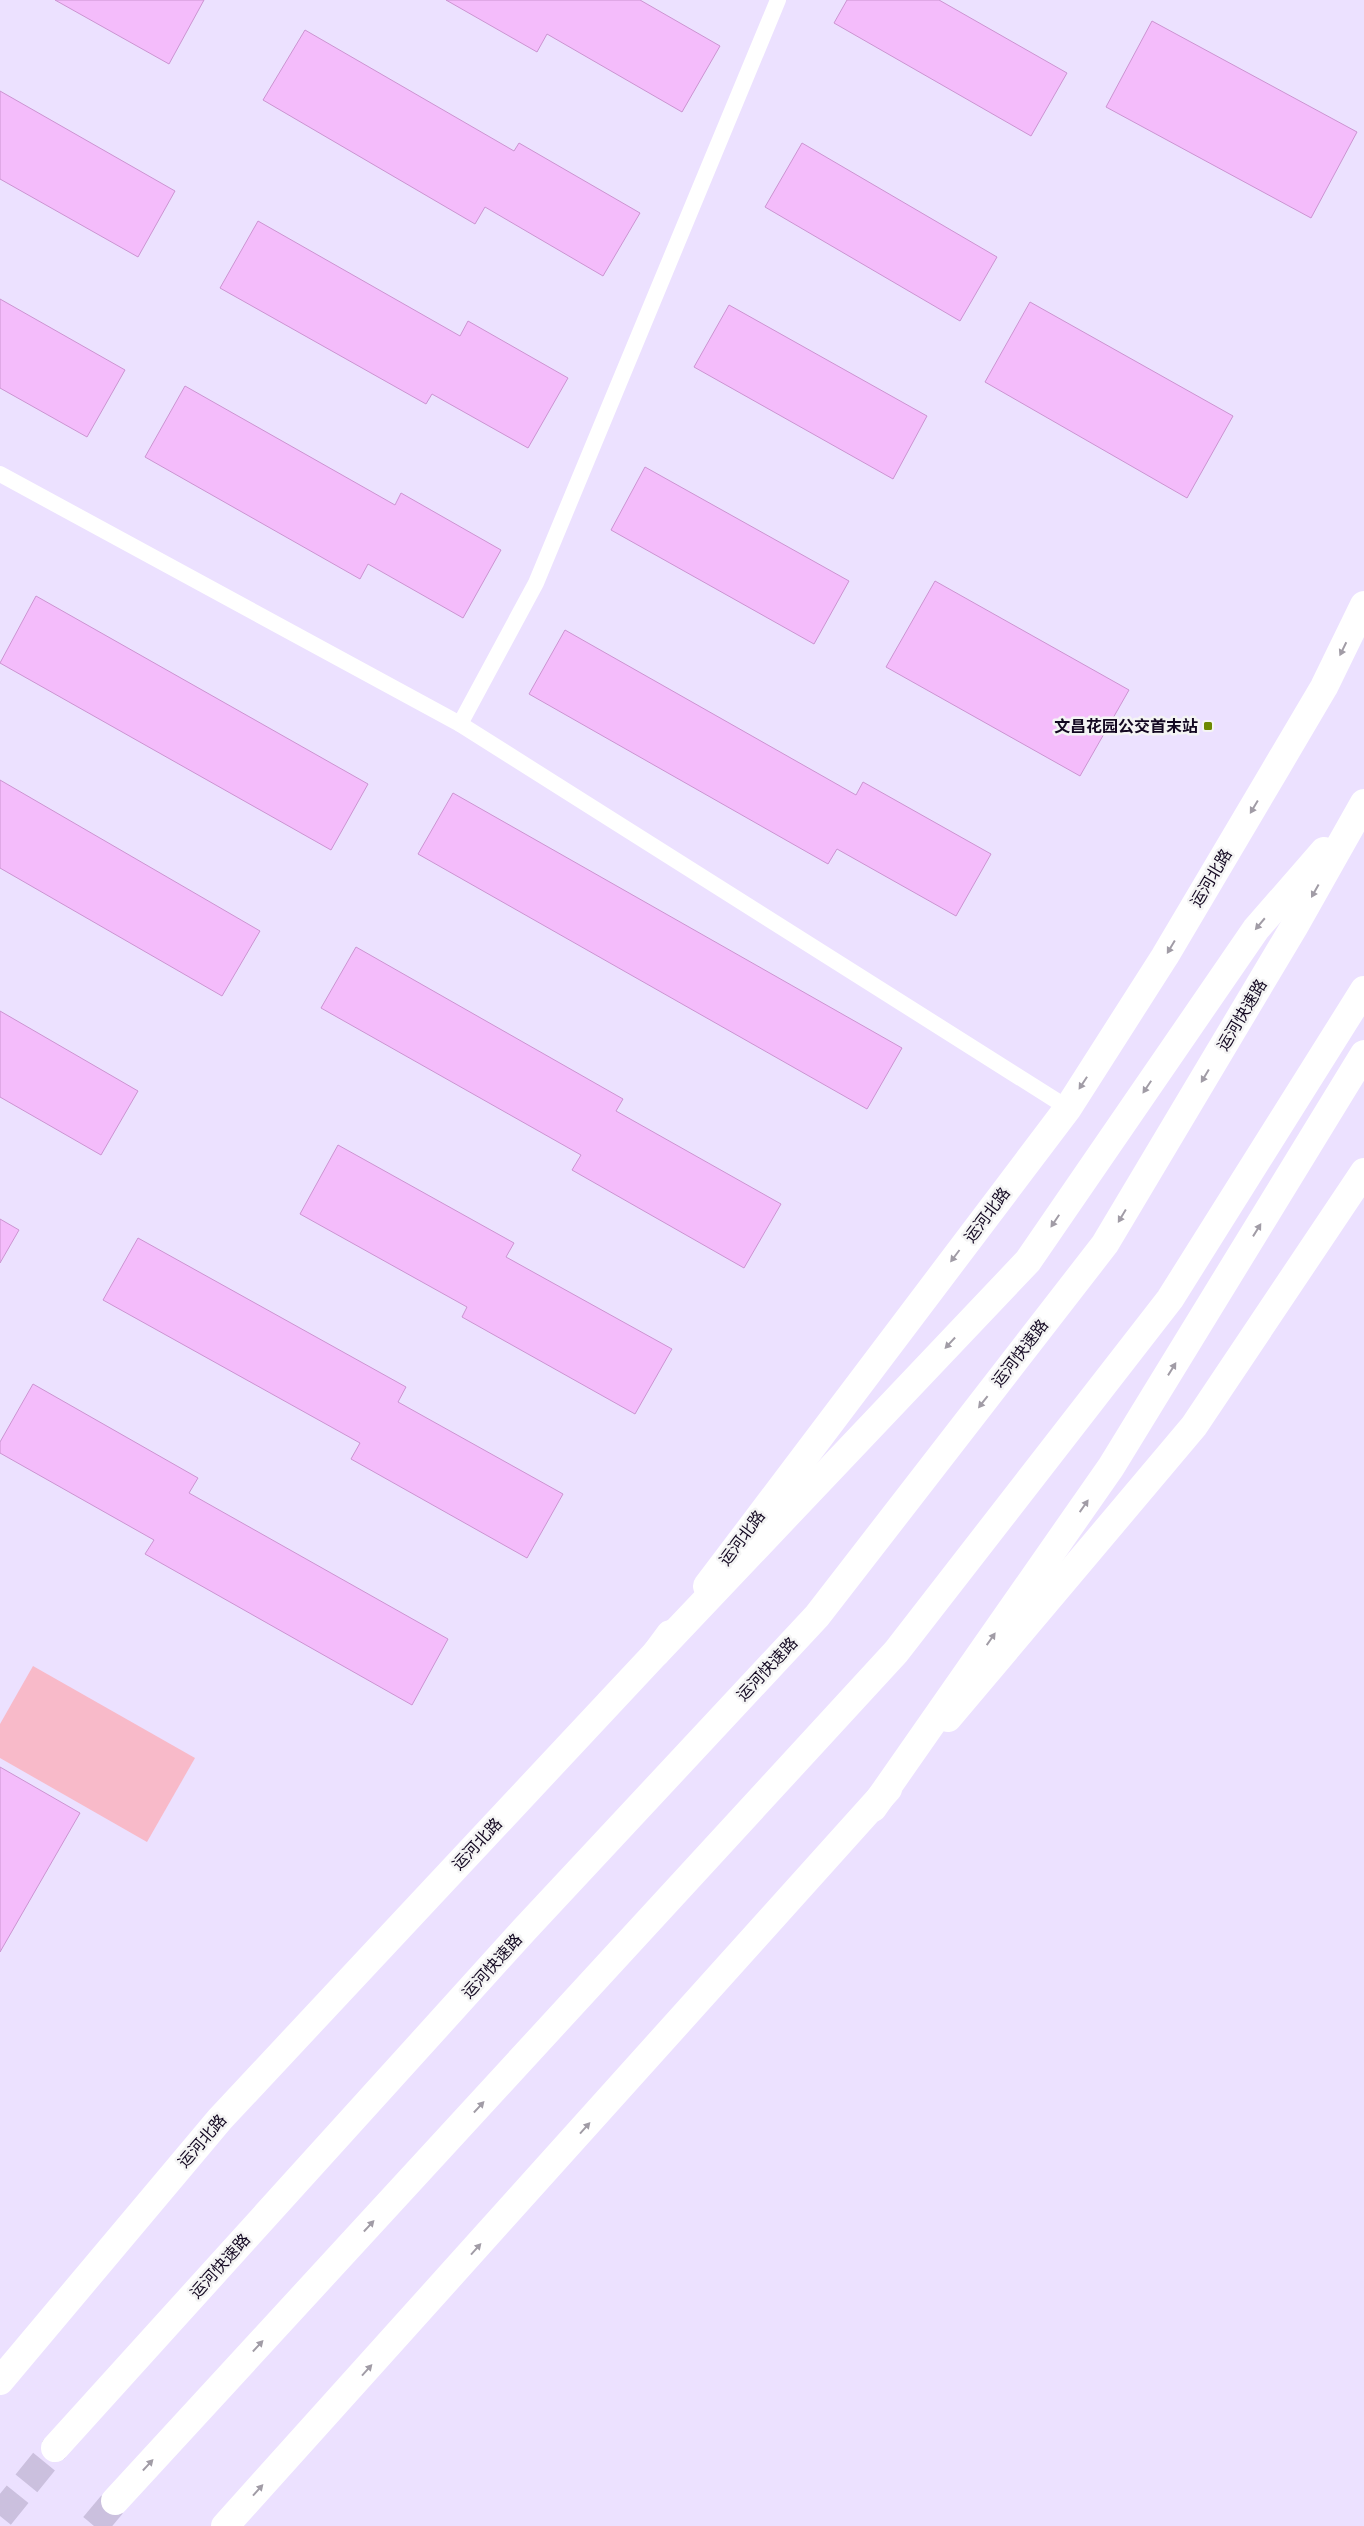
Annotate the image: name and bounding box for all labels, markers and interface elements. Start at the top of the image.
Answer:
one-way arrow [1338,642,1346,656]
place label: 文昌花园公交首末站 [1054,717,1198,736]
marker: 文昌花园公交首末站 [1202,720,1214,732]
one-way arrow [1249,800,1258,813]
street label: 运河北路 [1186,846,1236,910]
one-way arrow [1310,884,1319,898]
one-way arrow [1254,917,1265,930]
one-way arrow [1166,940,1175,953]
street label: 运河快速路 [1213,976,1271,1054]
one-way arrow [1201,1070,1210,1083]
one-way arrow [1079,1077,1088,1090]
one-way arrow [1142,1080,1152,1093]
street label: 运河北路 [960,1184,1014,1246]
one-way arrow [1117,1209,1126,1222]
one-way arrow [1050,1214,1060,1227]
one-way arrow [1252,1224,1262,1237]
one-way arrow [950,1249,961,1262]
street label: 运河快速路 [988,1316,1052,1390]
one-way arrow [944,1337,956,1349]
one-way arrow [1167,1362,1176,1375]
one-way arrow [977,1395,988,1408]
one-way arrow [1079,1499,1089,1513]
street label: 运河北路 [715,1507,769,1569]
one-way arrow [986,1632,996,1646]
street label: 运河快速路 [733,1633,801,1705]
street label: 运河北路 [448,1814,506,1874]
street label: 运河快速路 [458,1930,526,2002]
one-way arrow [473,2101,485,2113]
street label: 运河北路 [174,2111,230,2171]
one-way arrow [579,2123,591,2135]
one-way arrow [363,2221,375,2233]
street label: 运河快速路 [186,2230,254,2302]
one-way arrow [470,2244,482,2256]
one-way arrow [253,2339,264,2352]
one-way arrow [362,2363,373,2376]
one-way arrow [142,2459,154,2471]
one-way arrow [252,2484,264,2496]

